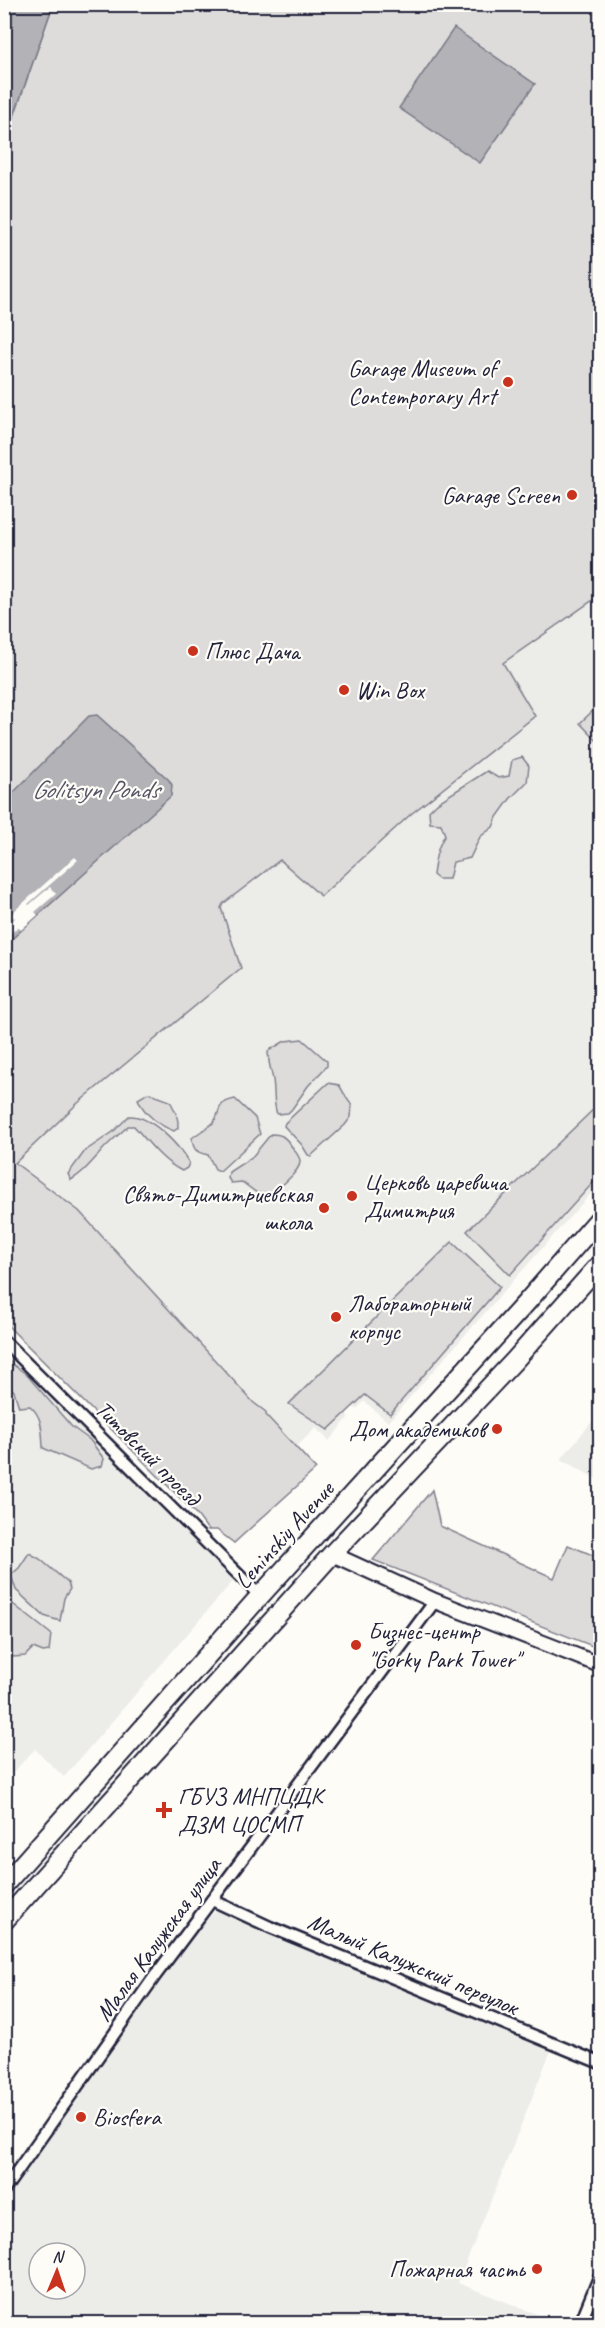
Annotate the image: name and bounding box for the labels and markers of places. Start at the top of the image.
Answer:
place label: Garage Museum of Contemporary Art [348,353,501,411]
marker: Garage Museum of Contemporary Art [501,375,515,389]
place label: Garage Screen [442,480,560,510]
marker: Garage Screen [565,488,579,502]
place label: Плюс Дача [205,636,302,666]
marker: Плюс Дача [186,644,200,658]
place label: Win Box [356,675,426,705]
marker: Win Box [337,683,351,697]
place label: Церковь царевича Димитрия [364,1167,509,1225]
place label: Свято-Димитриевская школа [123,1179,314,1237]
marker: Церковь царевича Димитрия [345,1189,359,1203]
marker: Свято-Димитриевская школа [317,1201,331,1215]
place label: Лабораторный корпус [348,1288,473,1346]
marker: Лабораторный корпус [329,1310,343,1324]
place label: Дом академиков [349,1414,490,1444]
marker: Дом академиков [490,1422,504,1436]
place label: Бизнес-центр "Gorky Park Tower" [368,1616,525,1674]
marker: Бизнес-центр "Gorky Park Tower" [349,1638,363,1652]
place label: ГБУЗ МНПЦДК ДЗМ ЦОСМП [178,1781,327,1839]
marker: ГБУЗ МНПЦДК ДЗМ ЦОСМП [155,1801,173,1819]
place label: Biosfera [93,2102,162,2132]
marker: Biosfera [74,2110,88,2124]
place label: Пожарная часть [389,2254,526,2284]
marker: Пожарная часть [530,2262,544,2276]

